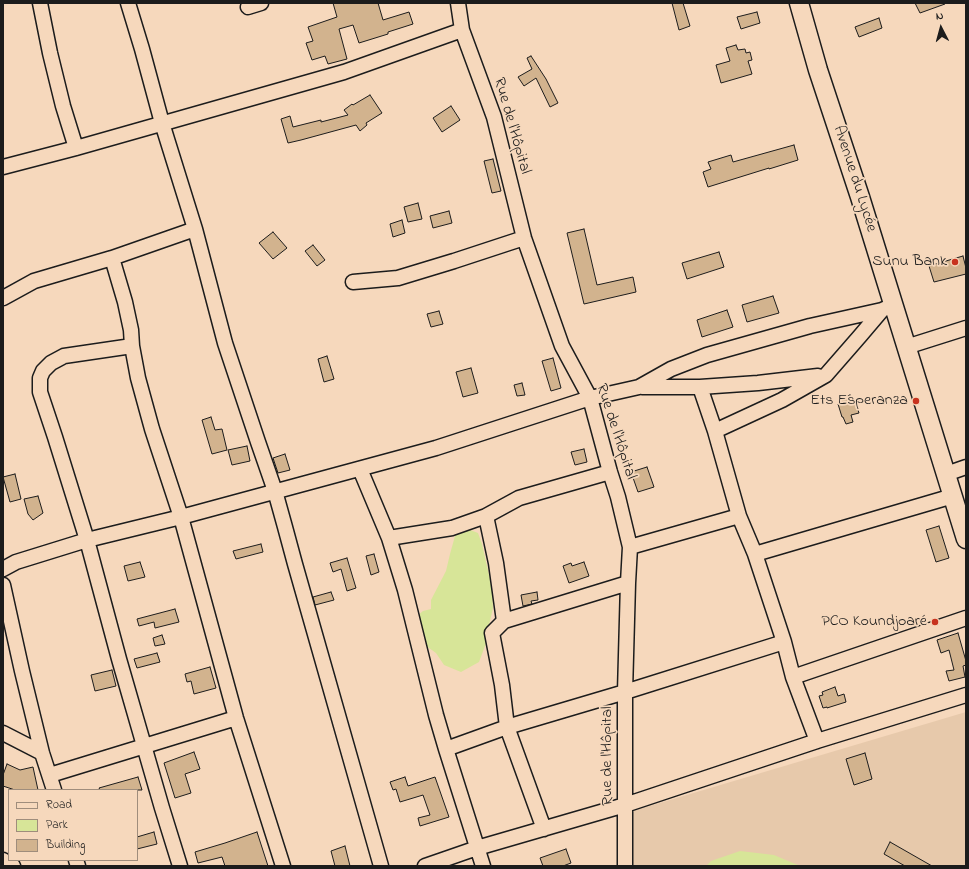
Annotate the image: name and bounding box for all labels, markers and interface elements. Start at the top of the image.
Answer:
north arrow [921,8,961,48]
text: N [935,8,944,24]
street label: Rue de l'Hôpital [488,76,534,176]
street label: Avenue du Lycée [828,123,880,235]
place label: Sunu Bank [872,252,947,272]
marker: Sunu Bank [950,257,960,267]
street label: Rue de l'Hôpital [590,382,640,482]
place label: Ets Esperanza [810,391,908,411]
marker: Ets Esperanza [911,396,921,406]
place label: PCO Koundjoaré [822,612,927,632]
marker: PCO Koundjoaré [930,617,940,627]
street label: Rue de l'Hôpital [598,706,618,806]
legend [8,789,138,861]
text: Road [46,796,72,814]
text: Park [46,816,68,834]
text: Building [46,836,85,854]

